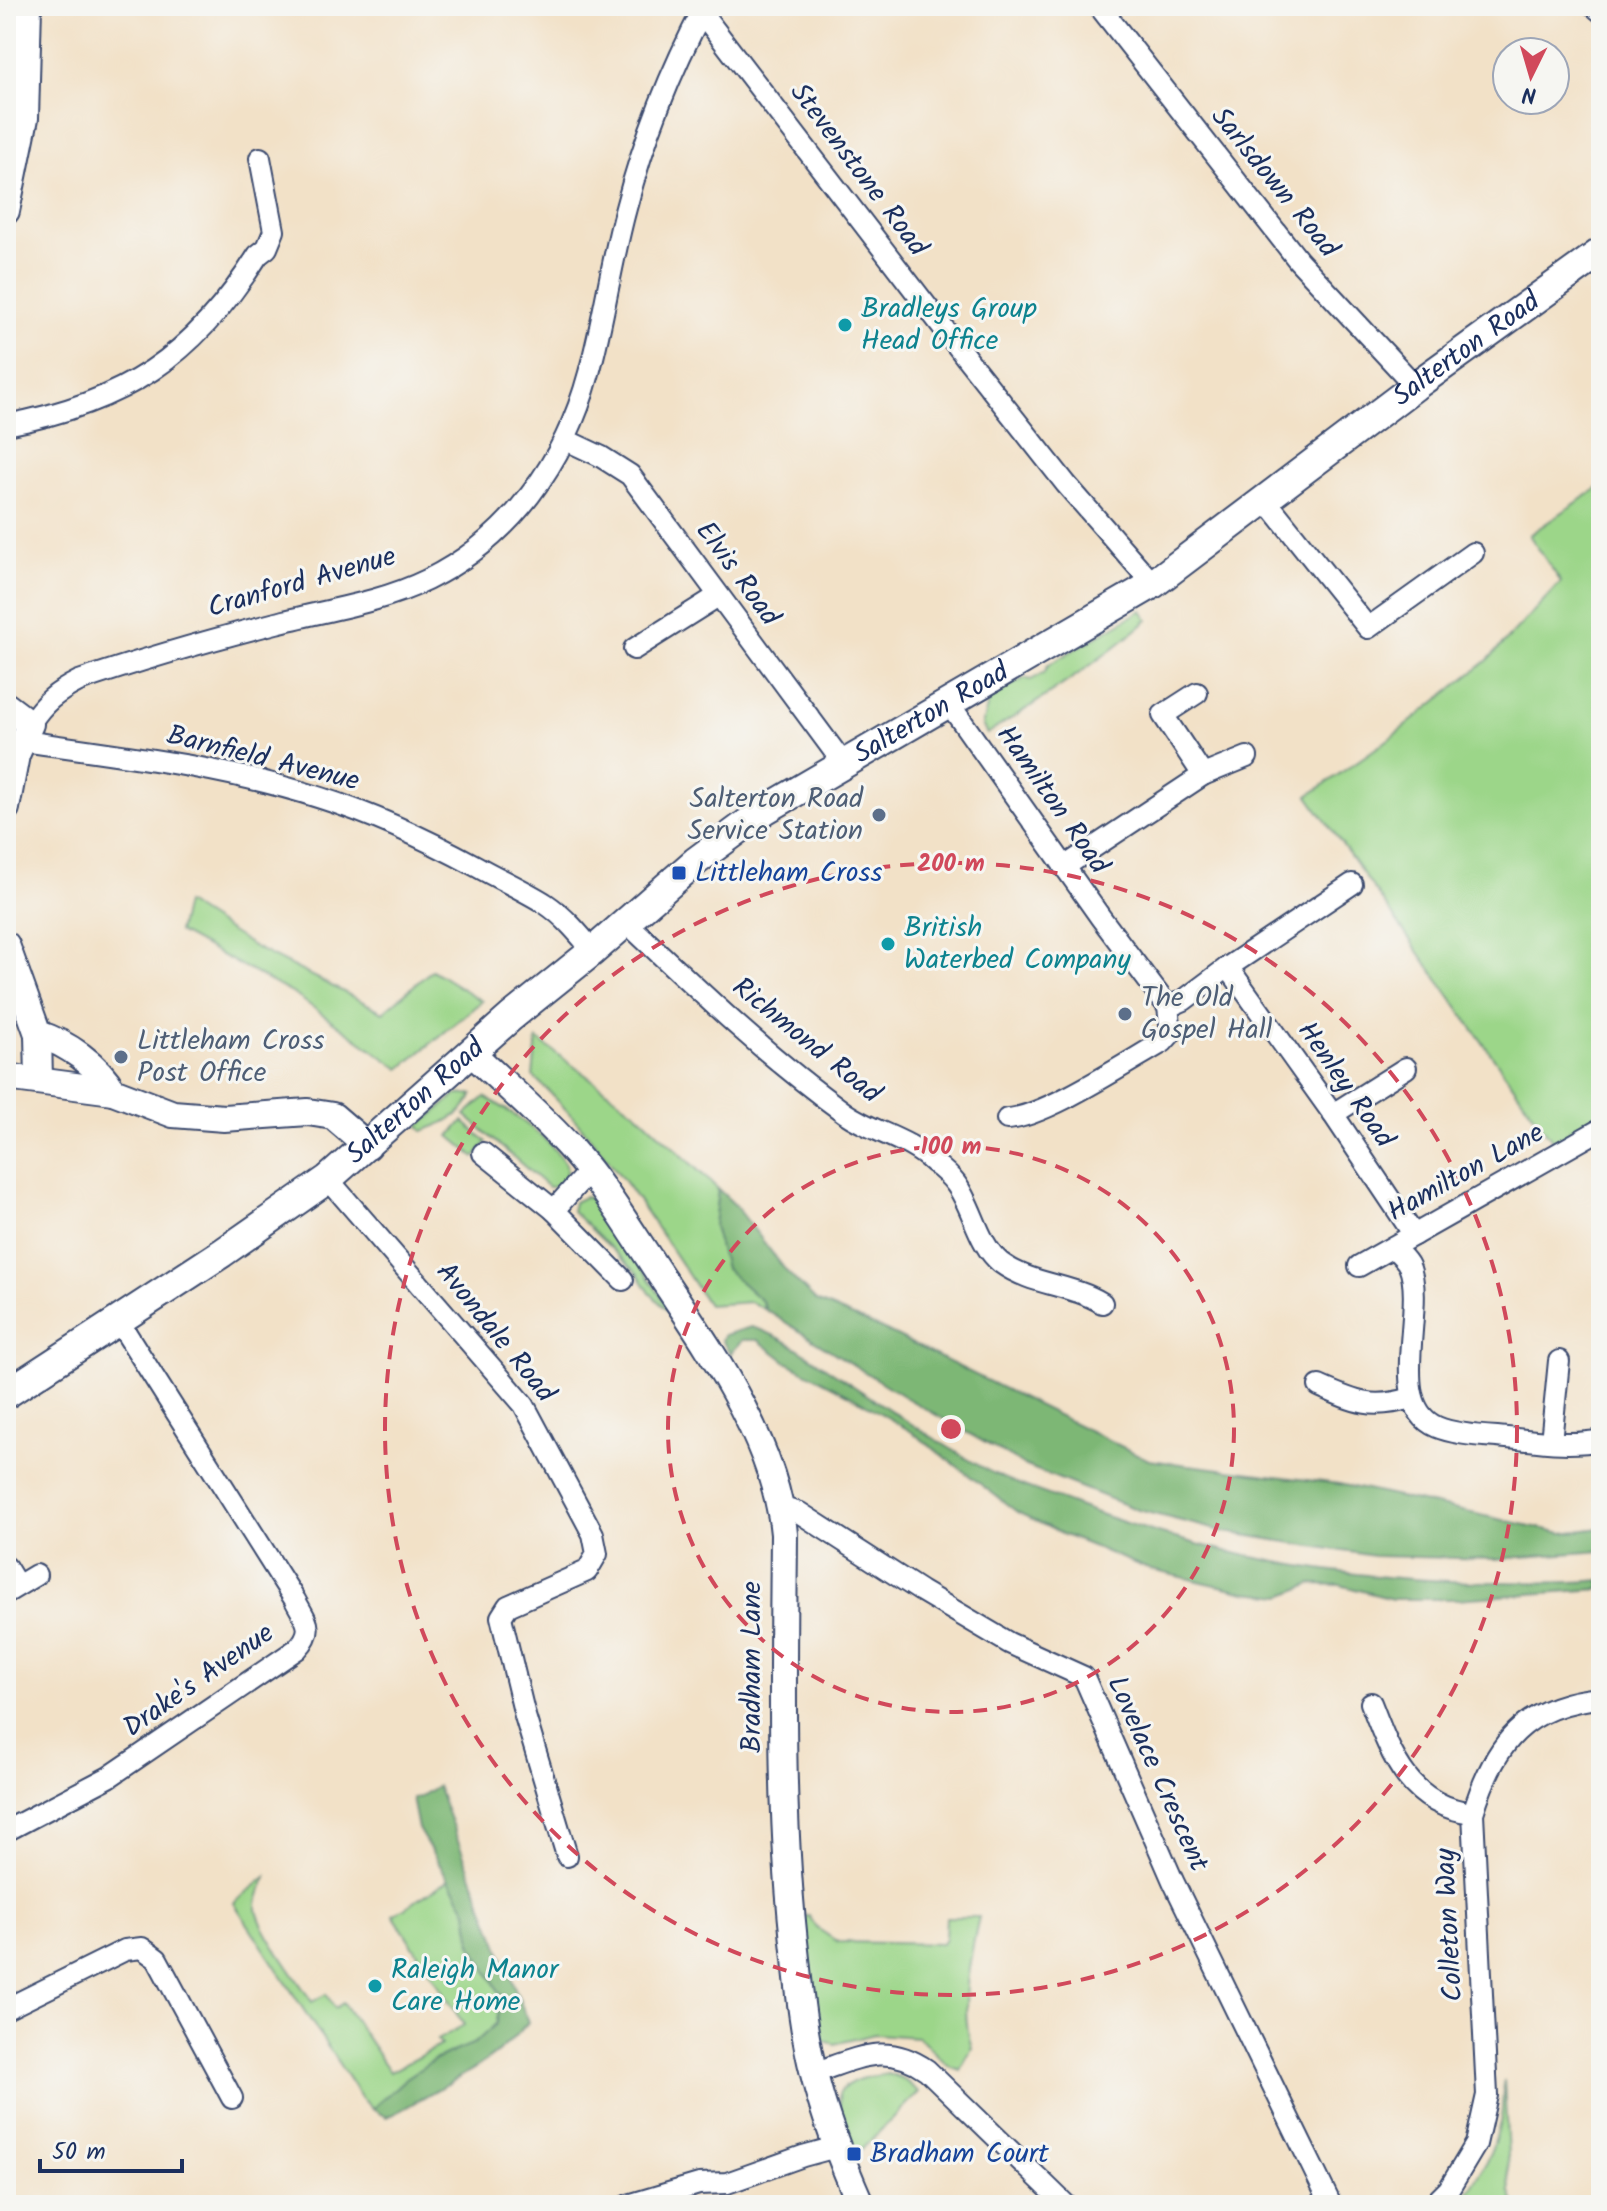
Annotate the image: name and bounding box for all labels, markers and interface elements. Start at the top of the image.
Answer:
north arrow [1491,36,1571,116]
street label: Stevenstone Road [777,73,939,267]
text: N [1521,75,1538,111]
street label: Sarlsdown Road [1199,97,1350,269]
street label: Salterton Road [1383,280,1551,418]
place label: Bradleys Group Head Office [861,287,1037,364]
marker: Bradleys Group Head Office [836,316,854,334]
street label: Elvis Road [683,512,791,637]
street label: Cranford Avenue [202,534,402,631]
street label: Salterton Road [845,649,1019,776]
street label: Barnfield Avenue [162,713,364,805]
street label: Hamilton Road [984,716,1121,885]
place label: Salterton Road Service Station [688,777,864,854]
marker: Salterton Road Service Station [870,806,888,824]
text: 200 m [917,845,985,884]
place label: Littleham Cross [695,851,882,896]
marker: Littleham Cross [670,864,688,882]
place label: British Waterbed Company [904,906,1131,983]
marker: British Waterbed Company [879,935,897,953]
street label: Richmond Road [721,966,892,1116]
place label: The Old Gospel Hall [1141,976,1273,1053]
marker: The Old Gospel Hall [1116,1005,1134,1023]
street label: Henley Road [1285,1012,1406,1159]
place label: Littleham Cross Post Office [137,1019,324,1096]
street label: Salterton Road [336,1027,496,1176]
marker: Littleham Cross Post Office [112,1048,130,1066]
street label: Hamilton Lane [1379,1111,1553,1235]
text: 100 m [921,1128,981,1167]
street label: Avondale Road [424,1253,567,1414]
centre of rings [937,1415,965,1443]
street label: Bradham Lane [730,1581,775,1753]
street label: Drake's Avenue [114,1612,284,1750]
street label: Lovelace Crescent [1094,1669,1221,1880]
street label: Colleton Way [1423,1846,1476,2003]
place label: Raleigh Manor Care Home [391,1948,560,2025]
marker: Raleigh Manor Care Home [366,1977,384,1995]
scale bar [40,2123,182,2173]
place label: Bradham Court [870,2132,1050,2177]
text: 50 m [52,2133,106,2172]
marker: Bradham Court [845,2145,863,2163]

